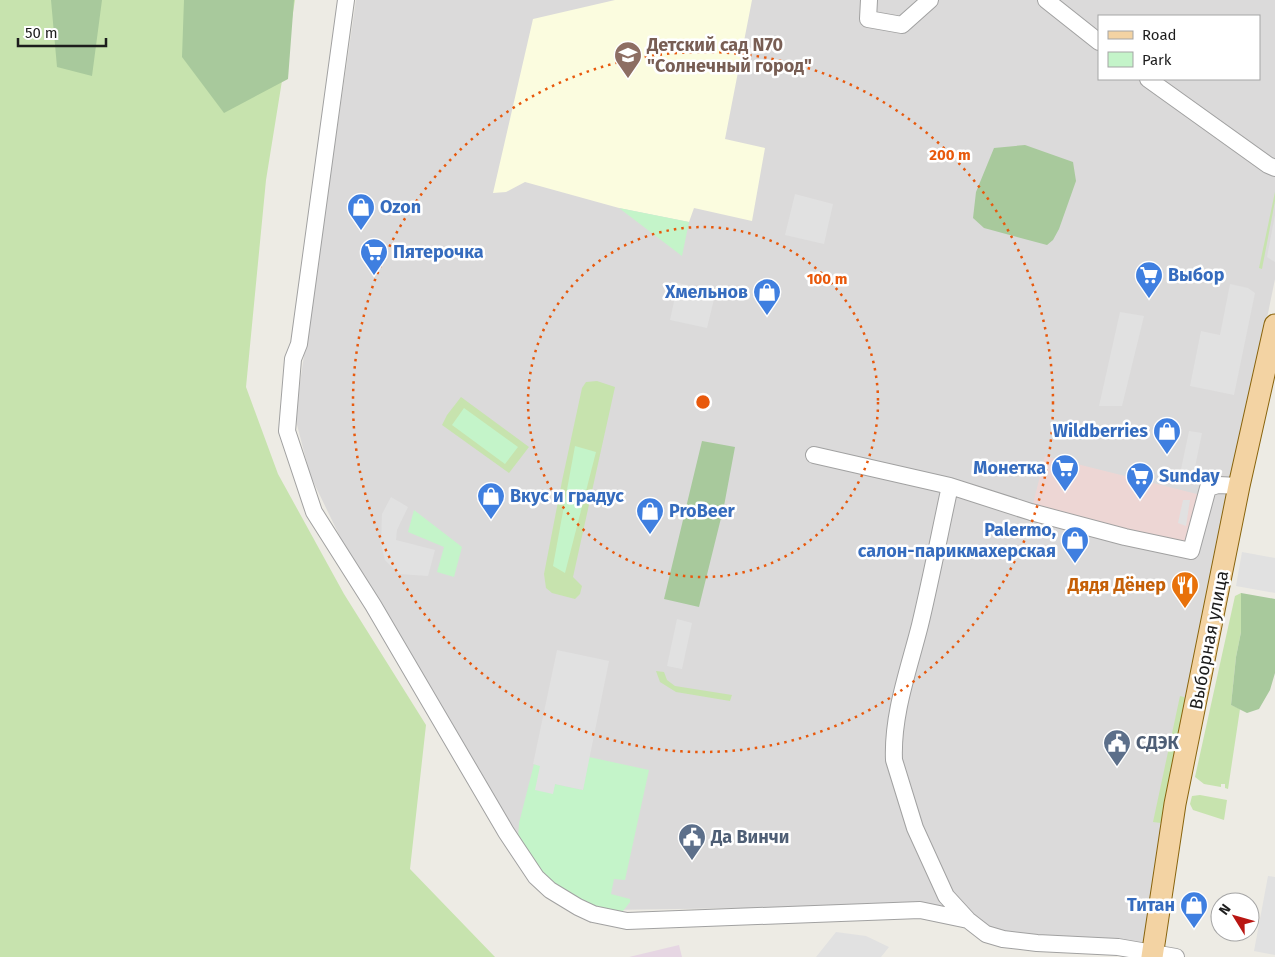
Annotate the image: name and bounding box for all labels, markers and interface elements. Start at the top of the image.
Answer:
scale bar [18,15,105,47]
legend [1098,15,1260,80]
text: 50 m [25,24,58,42]
text: Road [1142,26,1177,44]
place label: Детский сад N70 "Солнечный город" [646,34,812,77]
school or university icon: Детский сад N70 "Солнечный город" [613,40,643,79]
text: Park [1142,51,1172,69]
text: 200 m [929,146,971,164]
shop icon: Ozon [346,192,376,231]
place label: Ozon [380,196,421,218]
supermarket icon: Пятерочка [359,237,389,276]
place label: Пятерочка [393,241,484,263]
supermarket icon: Выбор [1134,260,1164,299]
place label: Выбор [1168,264,1225,286]
text: 100 m [807,270,847,288]
shop icon: Хмельнов [752,277,782,316]
place label: Хмельнов [664,281,748,303]
centre of rings [694,393,712,411]
shop icon: Wildberries [1152,416,1182,455]
place label: Wildberries [1053,420,1148,442]
supermarket icon: Монетка [1050,453,1080,492]
place label: Монетка [973,457,1046,479]
supermarket icon: Sunday [1125,461,1155,500]
place label: Sunday [1159,465,1220,487]
shop icon: Вкус и градус [476,481,506,520]
place label: Вкус и градус [510,485,624,507]
shop icon: ProBeer [635,496,665,535]
place label: ProBeer [669,500,736,522]
place label: Palermo, салон-парикмахерская [858,519,1056,562]
shop icon: Palermo, салон-парикмахерская [1060,525,1090,564]
street label: Выборная улица [1185,569,1233,711]
restaurant icon: Дядя Дёнер [1170,570,1200,609]
place label: Дядя Дёнер [1067,574,1166,596]
public building icon: СДЭК [1102,728,1132,767]
place label: СДЭК [1136,732,1179,754]
public building icon: Да Винчи [677,822,707,861]
place label: Да Винчи [710,826,789,848]
shop icon: Титан [1179,890,1209,929]
north arrow [1210,892,1260,942]
place label: Титан [1127,894,1175,916]
text: N [1215,901,1235,918]

